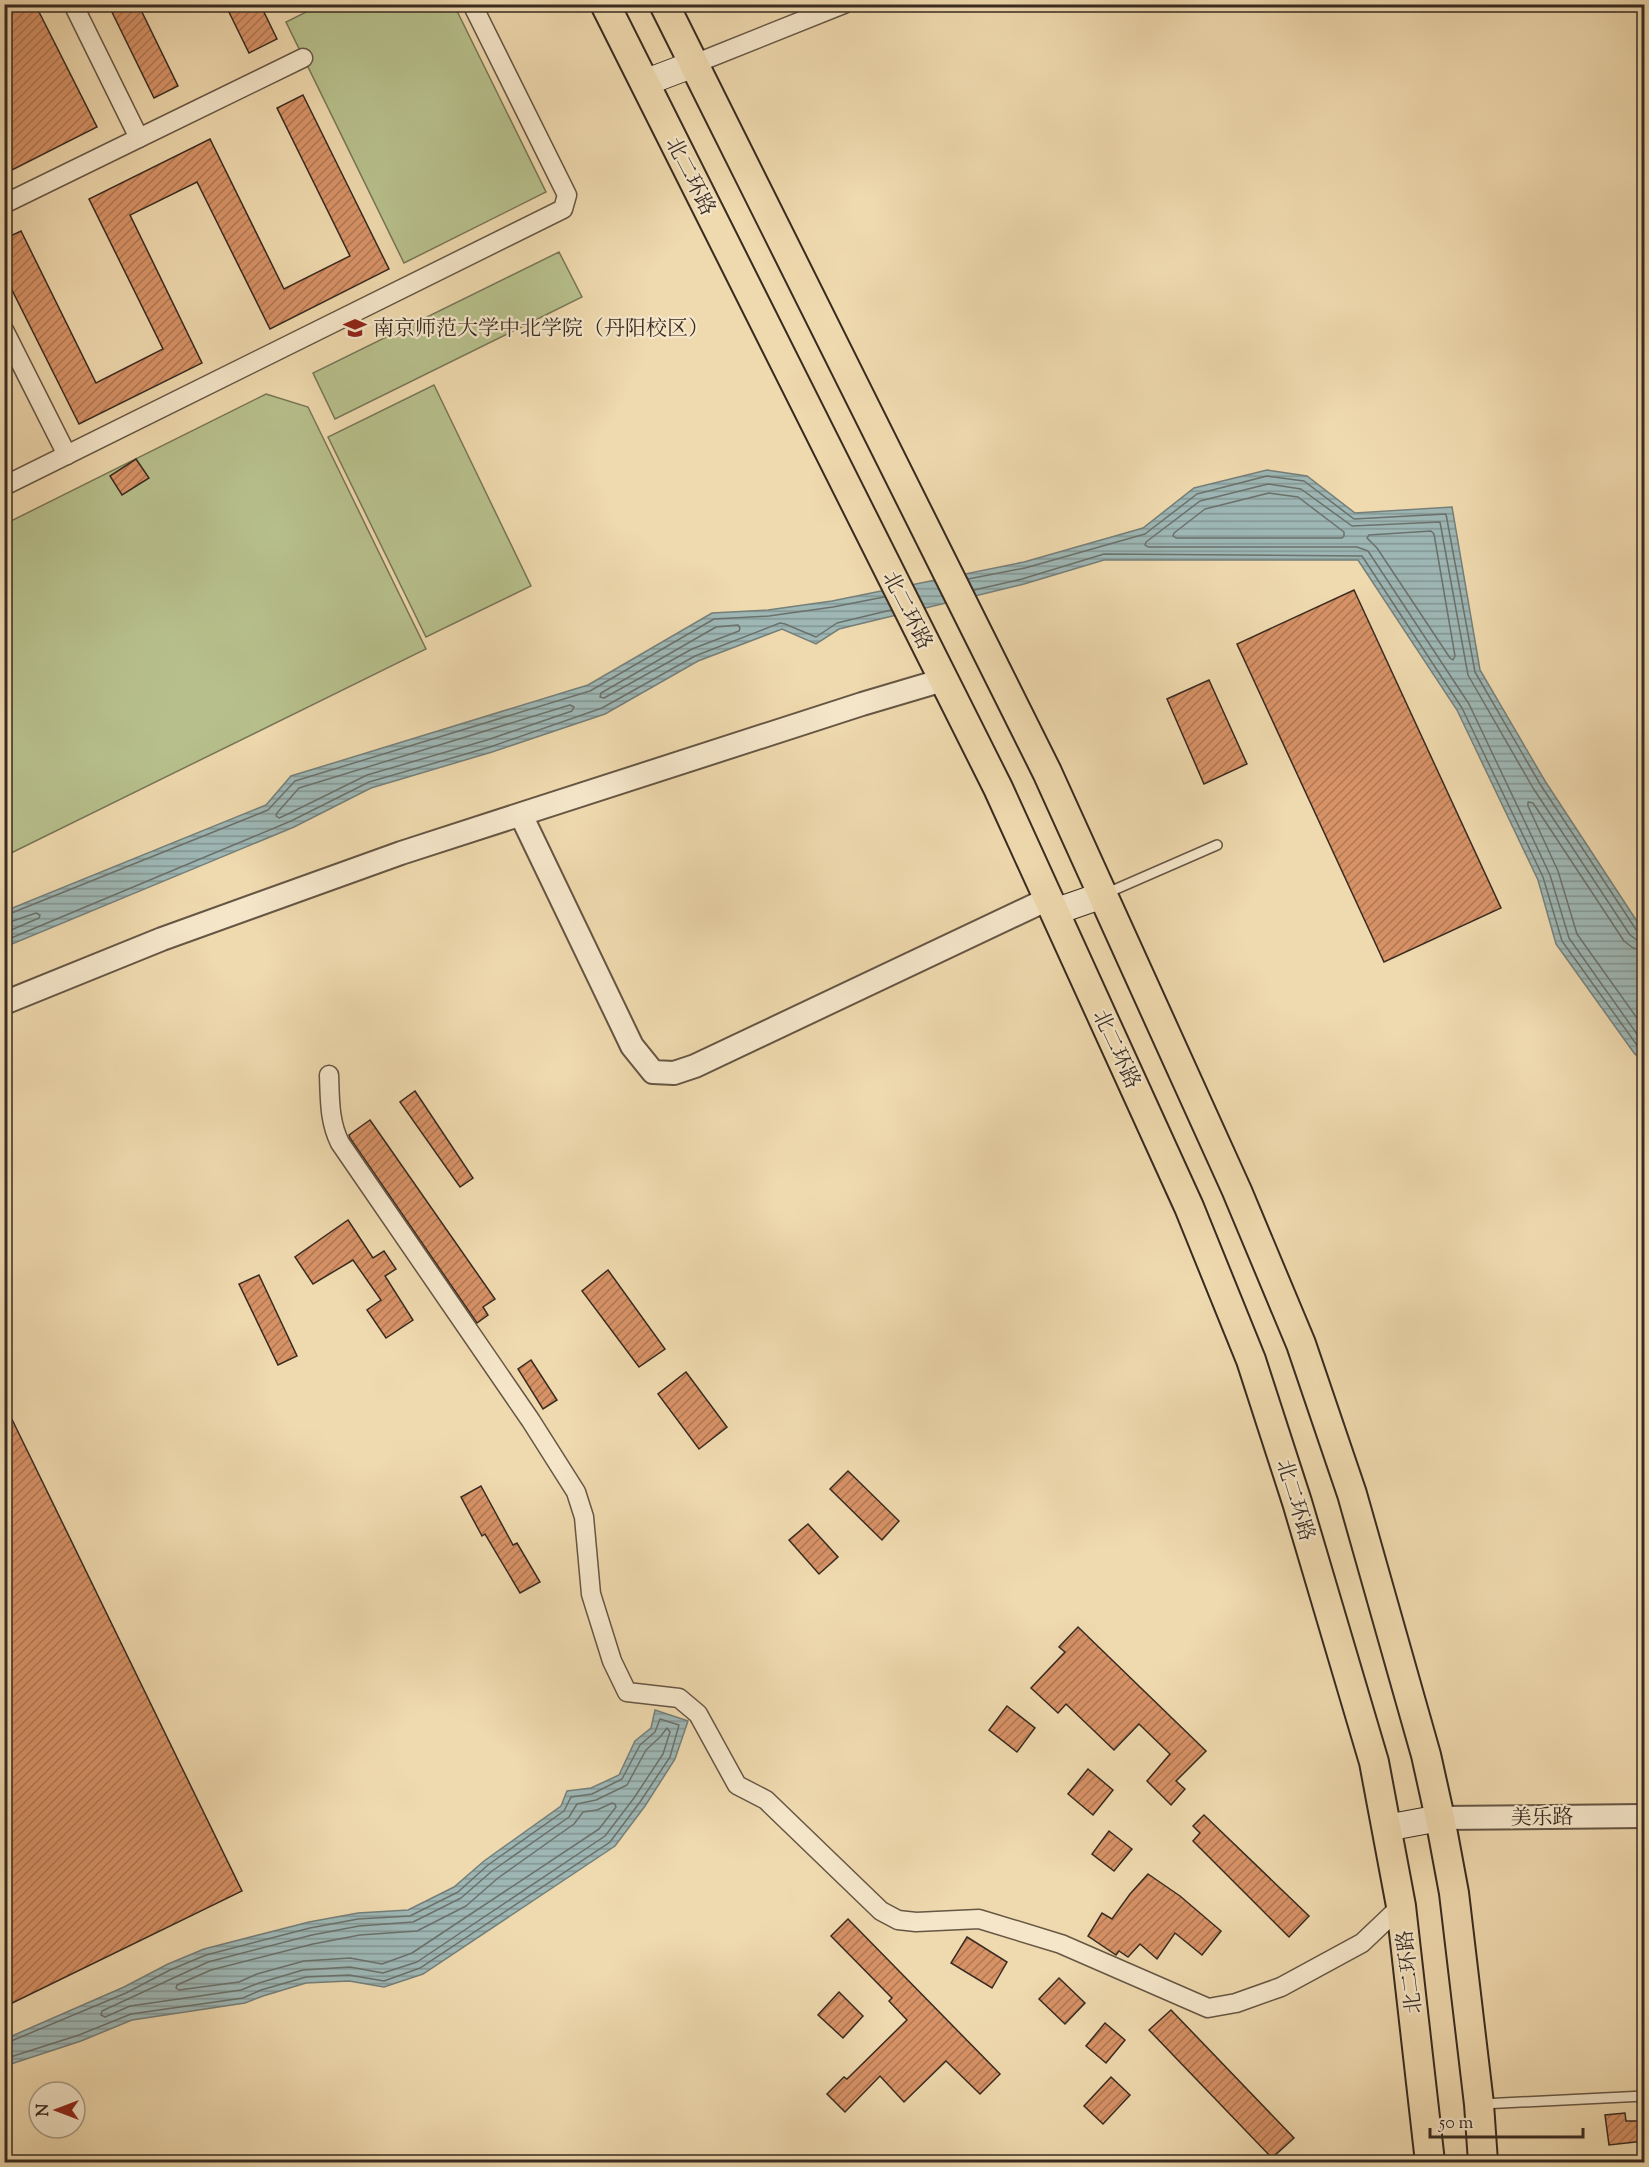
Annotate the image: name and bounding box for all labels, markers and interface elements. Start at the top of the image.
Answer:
street label: 北二环路 [657,133,722,221]
school or university icon: 南京师范大学中北学院（丹阳校区） [342,315,368,341]
place label: 南京师范大学中北学院（丹阳校区） [373,315,709,345]
street label: 北二环路 [874,567,939,655]
street label: 北二环路 [1084,1005,1147,1094]
street label: 北二环路 [1267,1456,1321,1545]
street label: 美乐路 [1510,1803,1574,1835]
street label: 北二环路 [1391,1928,1431,2015]
north arrow [27,2080,87,2140]
scale bar [1430,2101,1583,2139]
text: N [33,2103,56,2116]
text: 50 m [1438,2111,1474,2137]

